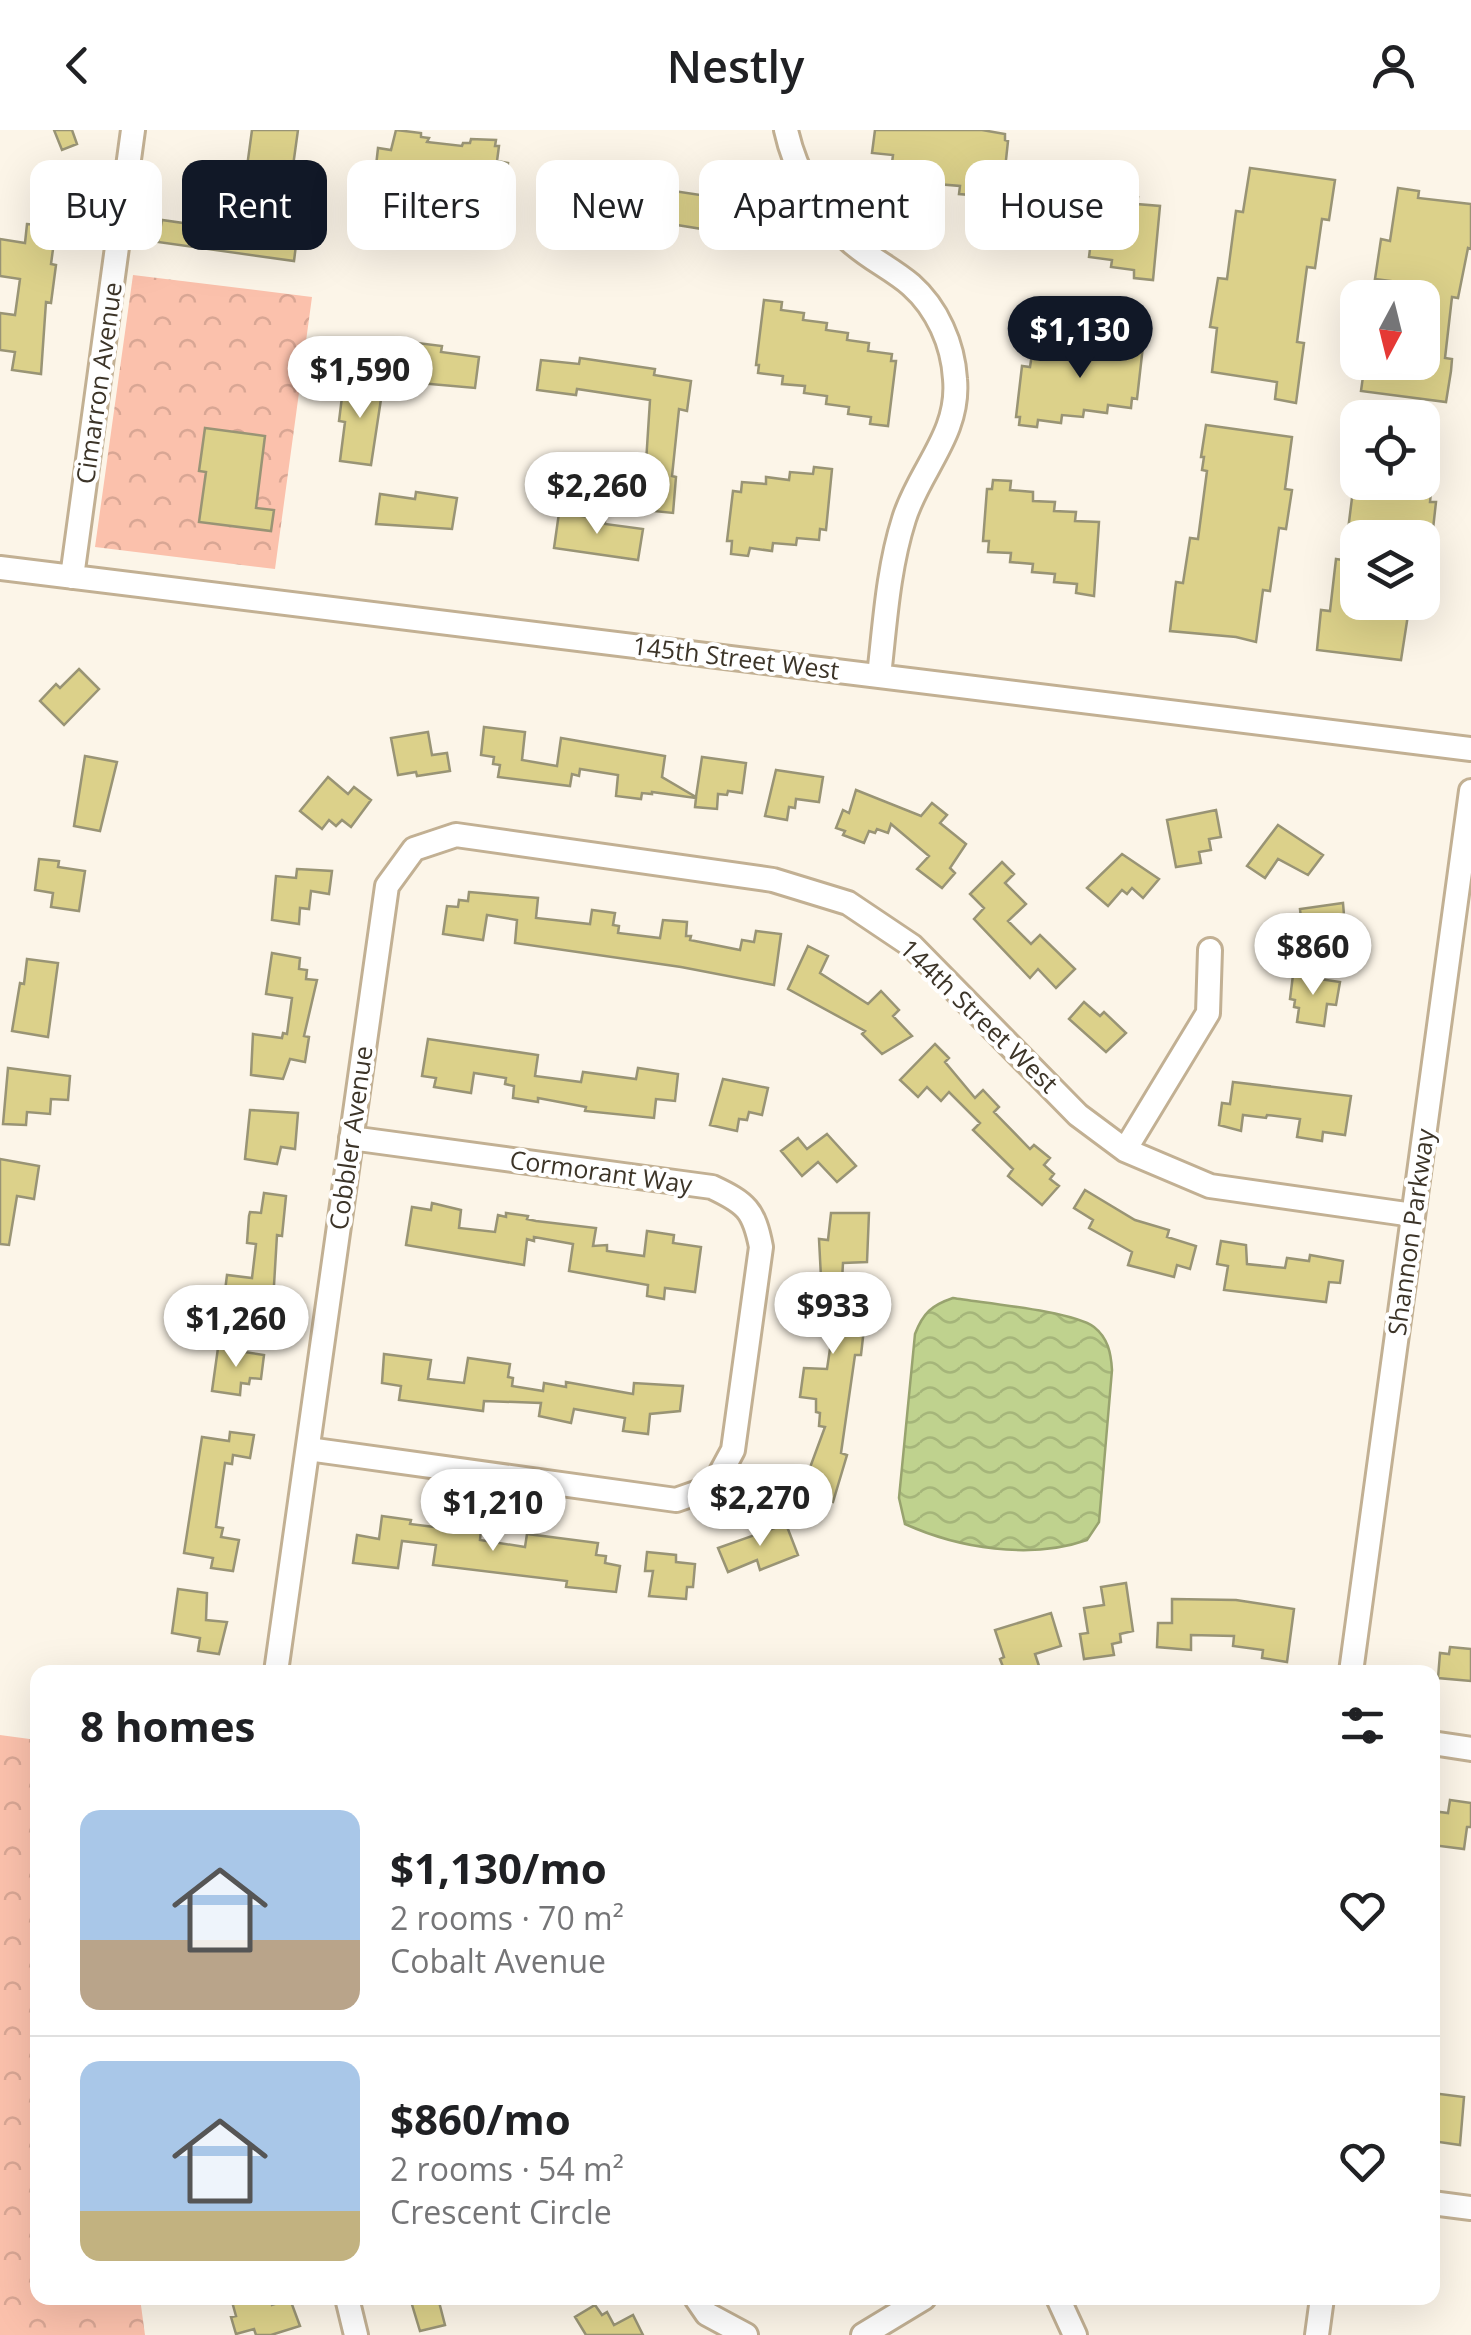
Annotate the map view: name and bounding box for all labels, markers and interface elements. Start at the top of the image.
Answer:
text: Nestly [667,35,804,96]
icon: back [50,38,105,93]
icon: person [1366,38,1421,93]
chip: Buy [30,160,162,250]
chip: Rent [182,160,327,250]
chip: Filters [347,160,516,250]
chip: New [536,160,679,250]
chip: Apartment [699,160,945,250]
chip: House [965,160,1139,250]
street label: Cimarron Avenue [67,280,129,486]
north arrow [1340,280,1440,380]
map controls [1340,280,1440,620]
pin: $1,130 [999,296,1161,381]
text: $1,130 [1030,307,1130,350]
pin: $1,590 [279,336,441,421]
text: $1,590 [310,347,410,390]
button: locate [1340,400,1440,500]
pin: $2,260 [516,452,678,537]
text: $2,260 [547,463,647,506]
button: layers [1340,520,1440,620]
street label: 145th Street West [631,627,841,687]
pin: $860 [1254,913,1372,998]
text: $860 [1276,924,1350,967]
street label: 144th Street West [893,931,1066,1100]
street label: Cobbler Avenue [320,1044,380,1232]
street label: Shannon Parkway [1379,1126,1441,1337]
street label: Cormorant Way [508,1141,695,1201]
pin: $933 [774,1272,892,1357]
text: $933 [796,1283,870,1326]
pin: $1,260 [155,1285,317,1370]
text: $1,260 [186,1296,286,1339]
pin: $2,270 [679,1464,841,1549]
pin: $1,210 [412,1469,574,1554]
text: $2,270 [710,1475,810,1518]
text: $1,210 [443,1480,543,1523]
text: 8 homes [80,1697,255,1754]
icon: filters [1335,1698,1390,1753]
text: $1,130/mo [390,1839,607,1896]
icon: home [160,1850,280,1970]
icon: heart [1335,1883,1390,1938]
text: 2 rooms · 70 m² [390,1896,624,1939]
text: Cobalt Avenue [390,1939,606,1982]
text: $860/mo [390,2090,571,2147]
icon: home [160,2101,280,2221]
icon: heart [1335,2134,1390,2189]
text: 2 rooms · 54 m² [390,2147,624,2190]
text: Crescent Circle [390,2190,612,2233]

